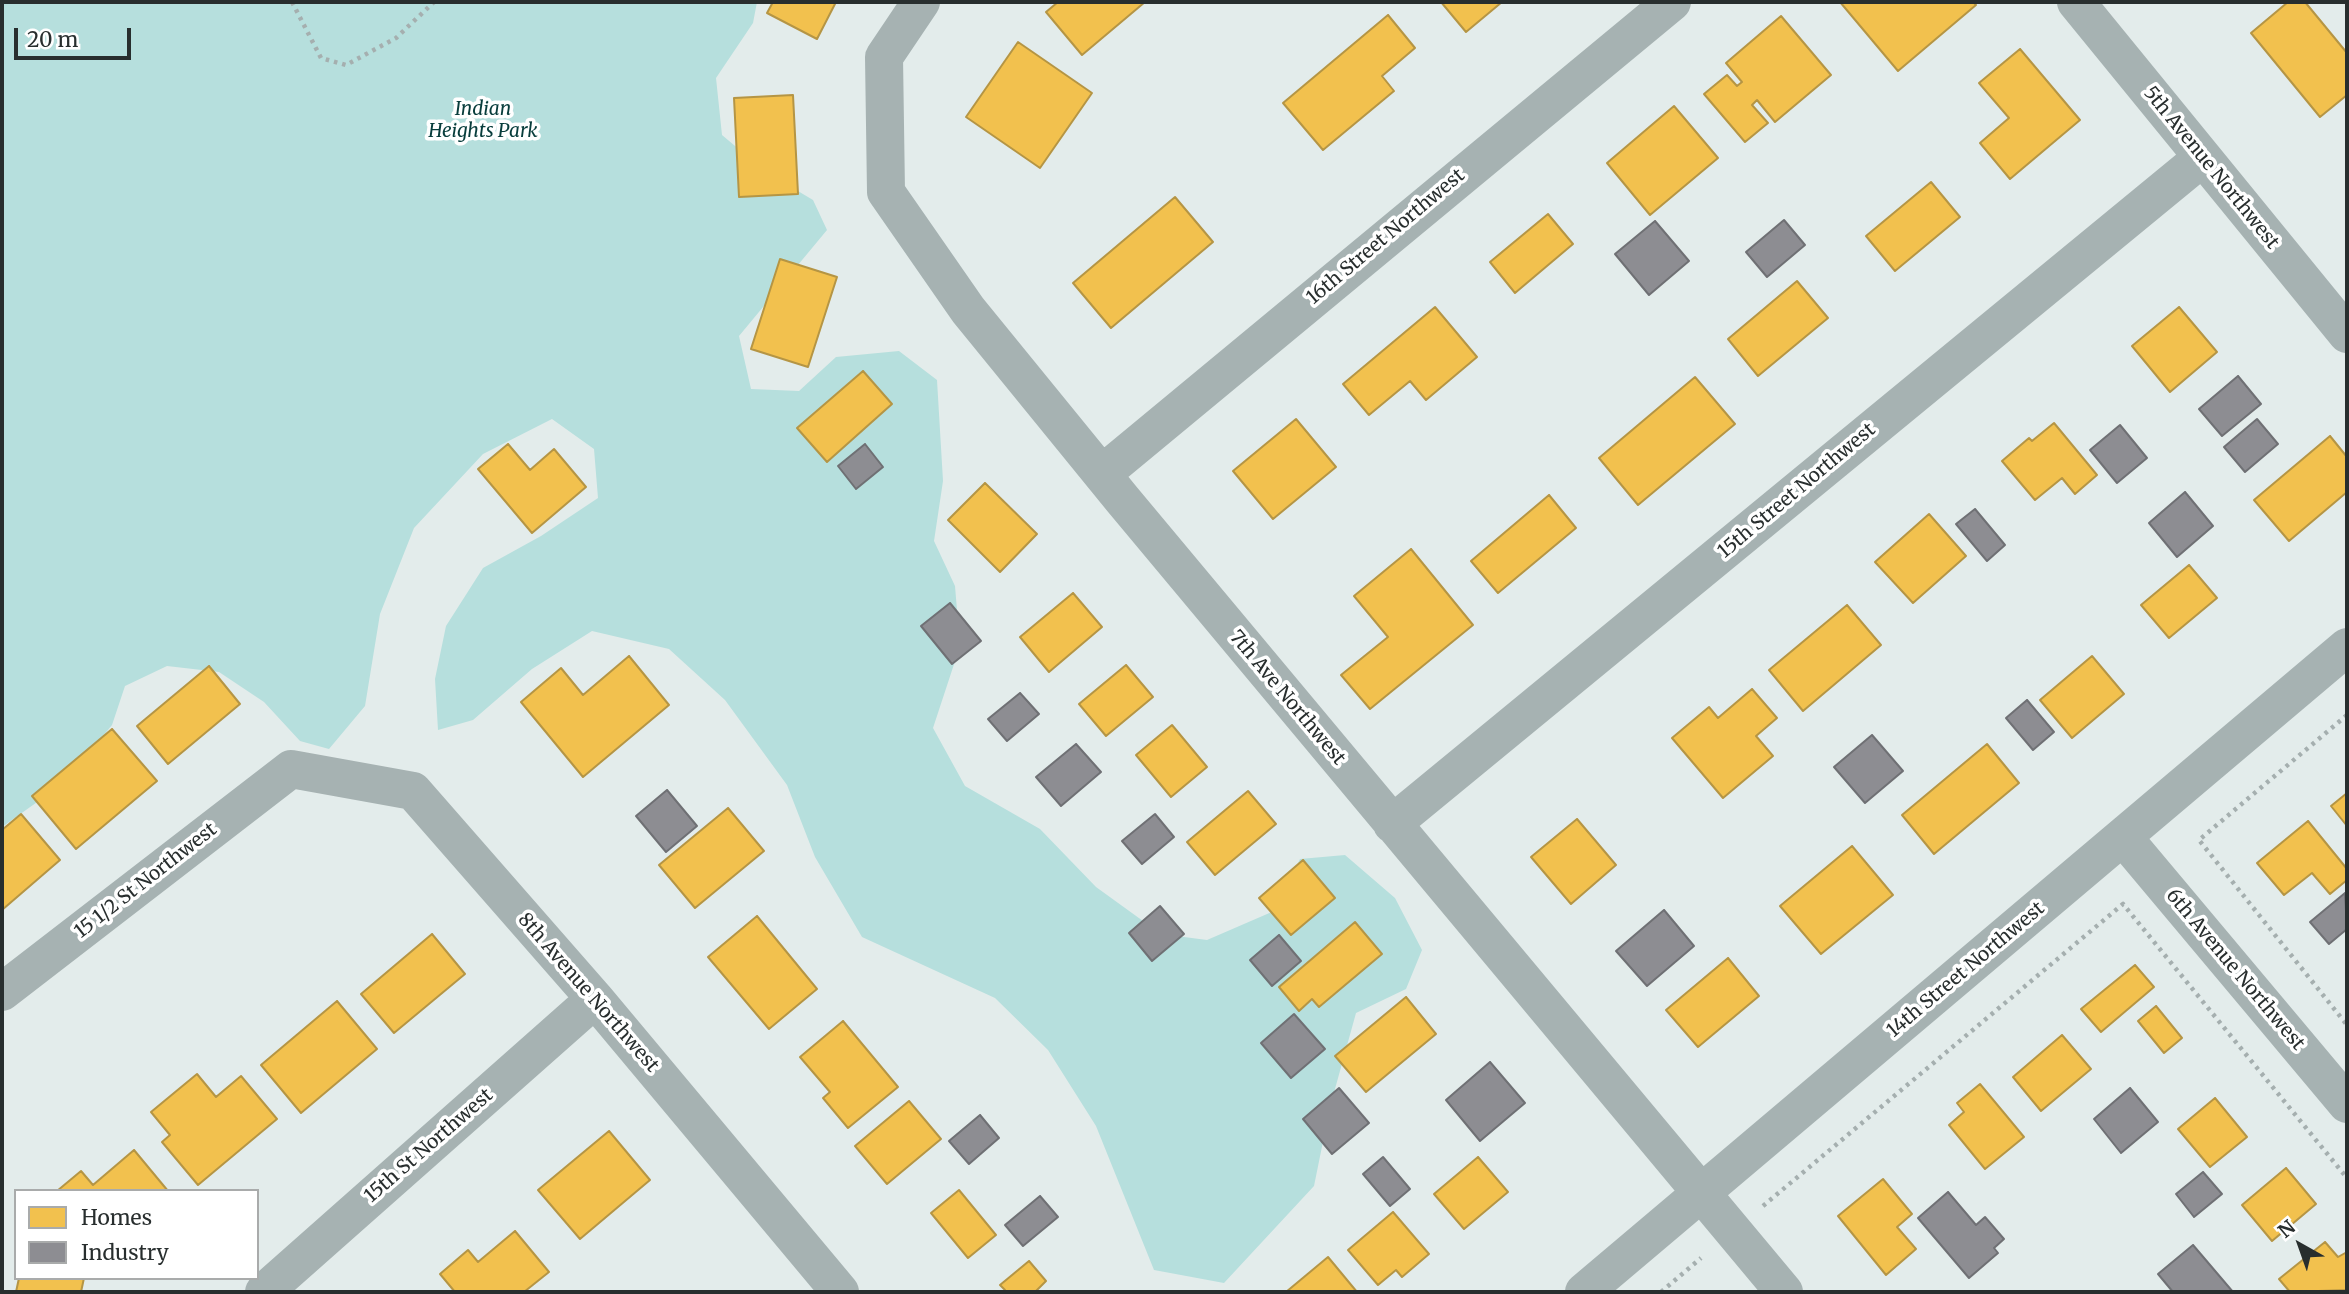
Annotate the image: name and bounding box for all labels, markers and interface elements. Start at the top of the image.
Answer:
scale bar [18,14,135,58]
text: 20 m [27,26,78,53]
street label: 5th Avenue Northwest [2138,82,2284,254]
park label: Indian Heights Park [428,99,538,143]
street label: 16th Street Northwest [1303,164,1469,310]
street label: 15th Street Northwest [1714,419,1880,563]
street label: 7th Ave Northwest [1224,626,1350,770]
street label: 15 1/2 St Northwest [70,818,222,944]
street label: 6th Avenue Northwest [2161,885,2309,1055]
street label: 14th Street Northwest [1883,897,2049,1043]
street label: 8th Avenue Northwest [513,909,663,1077]
street label: 15th St Northwest [360,1084,498,1208]
legend [14,1189,259,1280]
text: Homes [81,1204,152,1231]
north arrow [2265,1210,2335,1280]
text: N [2273,1215,2300,1243]
text: Industry [81,1239,169,1266]

